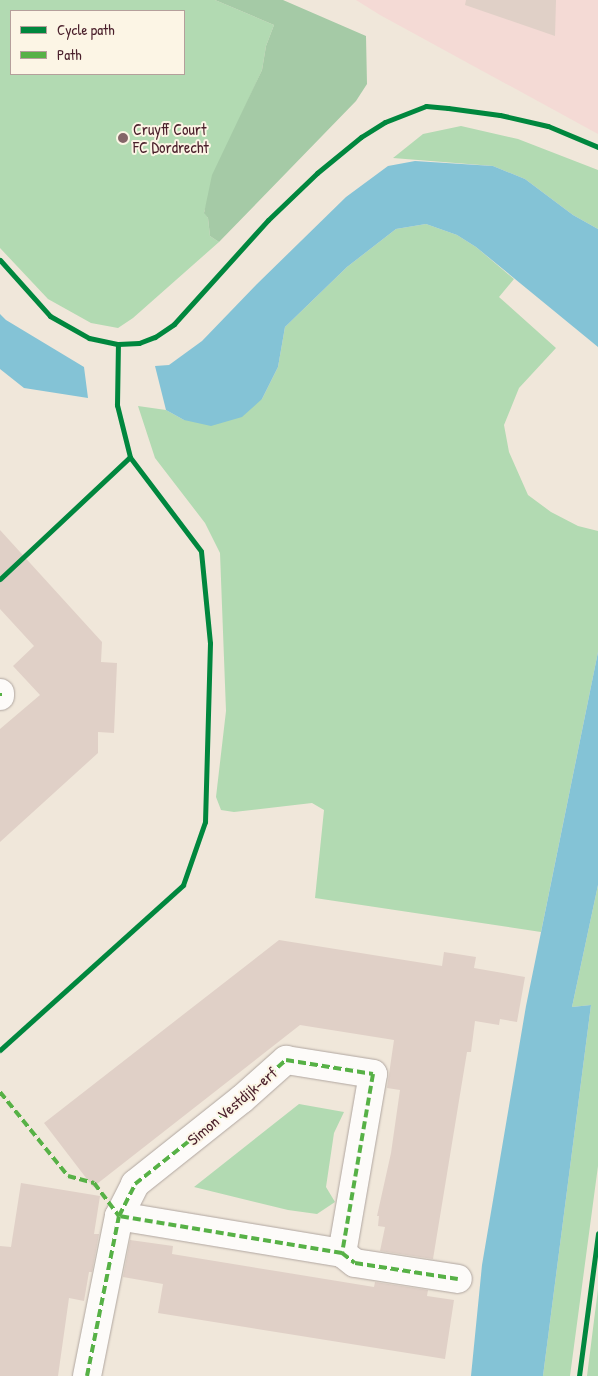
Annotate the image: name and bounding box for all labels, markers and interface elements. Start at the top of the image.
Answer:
legend [10,10,185,75]
text: Cycle path [57,19,115,40]
text: Path [57,44,82,65]
place label: Cruyff Court FC Dordrecht [133,119,209,157]
marker: Cruyff Court FC Dordrecht [117,132,129,144]
street label: Simon Vestdijk-erf [183,1063,281,1149]

